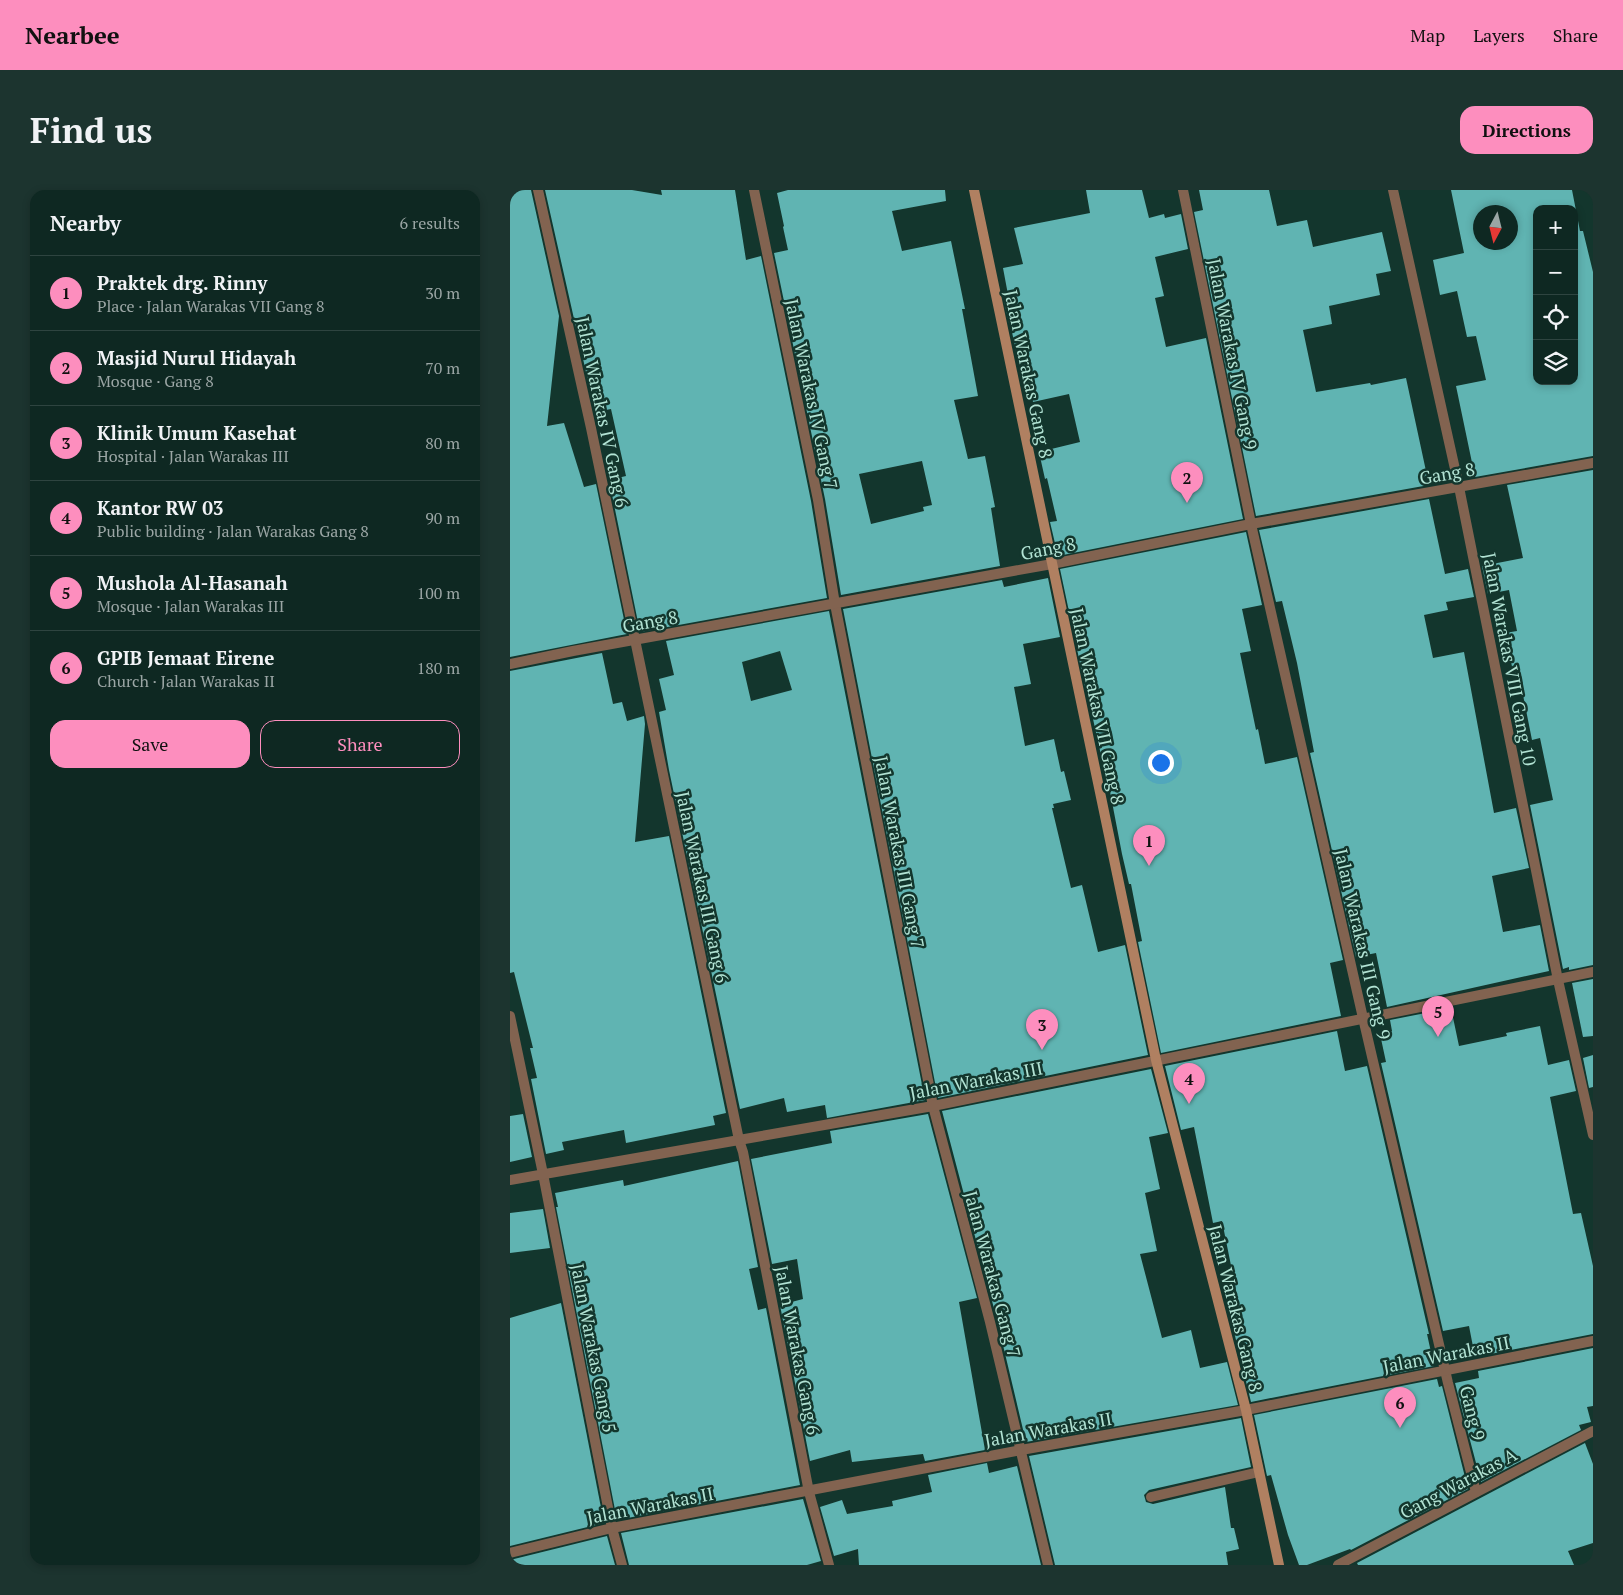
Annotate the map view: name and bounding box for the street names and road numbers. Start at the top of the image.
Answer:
street label: Jalan Warakas IV Gang 9 [1203,256,1263,452]
street label: Jalan Warakas Gang 8 [999,288,1059,460]
street label: Jalan Warakas IV Gang 7 [780,297,844,491]
street label: Jalan Warakas IV Gang 6 [571,315,635,510]
street label: Gang 8 [1418,456,1476,490]
street label: Gang 8 [1018,531,1078,565]
street label: Jalan Warakas VIII Gang 10 [1478,550,1542,768]
street label: Gang 8 [621,604,679,638]
street label: Jalan Warakas VII Gang 8 [1065,605,1131,807]
street label: Jalan Warakas III Gang 7 [870,754,930,950]
street label: Jalan Warakas III Gang 6 [671,789,735,985]
street label: Jalan Warakas III Gang 9 [1329,846,1397,1042]
street label: Jalan Warakas III [907,1055,1045,1105]
street label: Jalan Warakas Gang 7 [959,1188,1027,1360]
street label: Jalan Warakas Gang 8 [1204,1222,1268,1394]
street label: Jalan Warakas Gang 5 [566,1261,622,1435]
street label: Jalan Warakas Gang 6 [770,1263,826,1437]
street label: Jalan Warakas II [1381,1330,1511,1378]
street label: Gang 9 [1455,1383,1491,1443]
street label: Jalan Warakas II [983,1406,1113,1452]
street label: Gang Warakas A [1395,1442,1521,1524]
street label: Jalan Warakas II [585,1481,715,1529]

